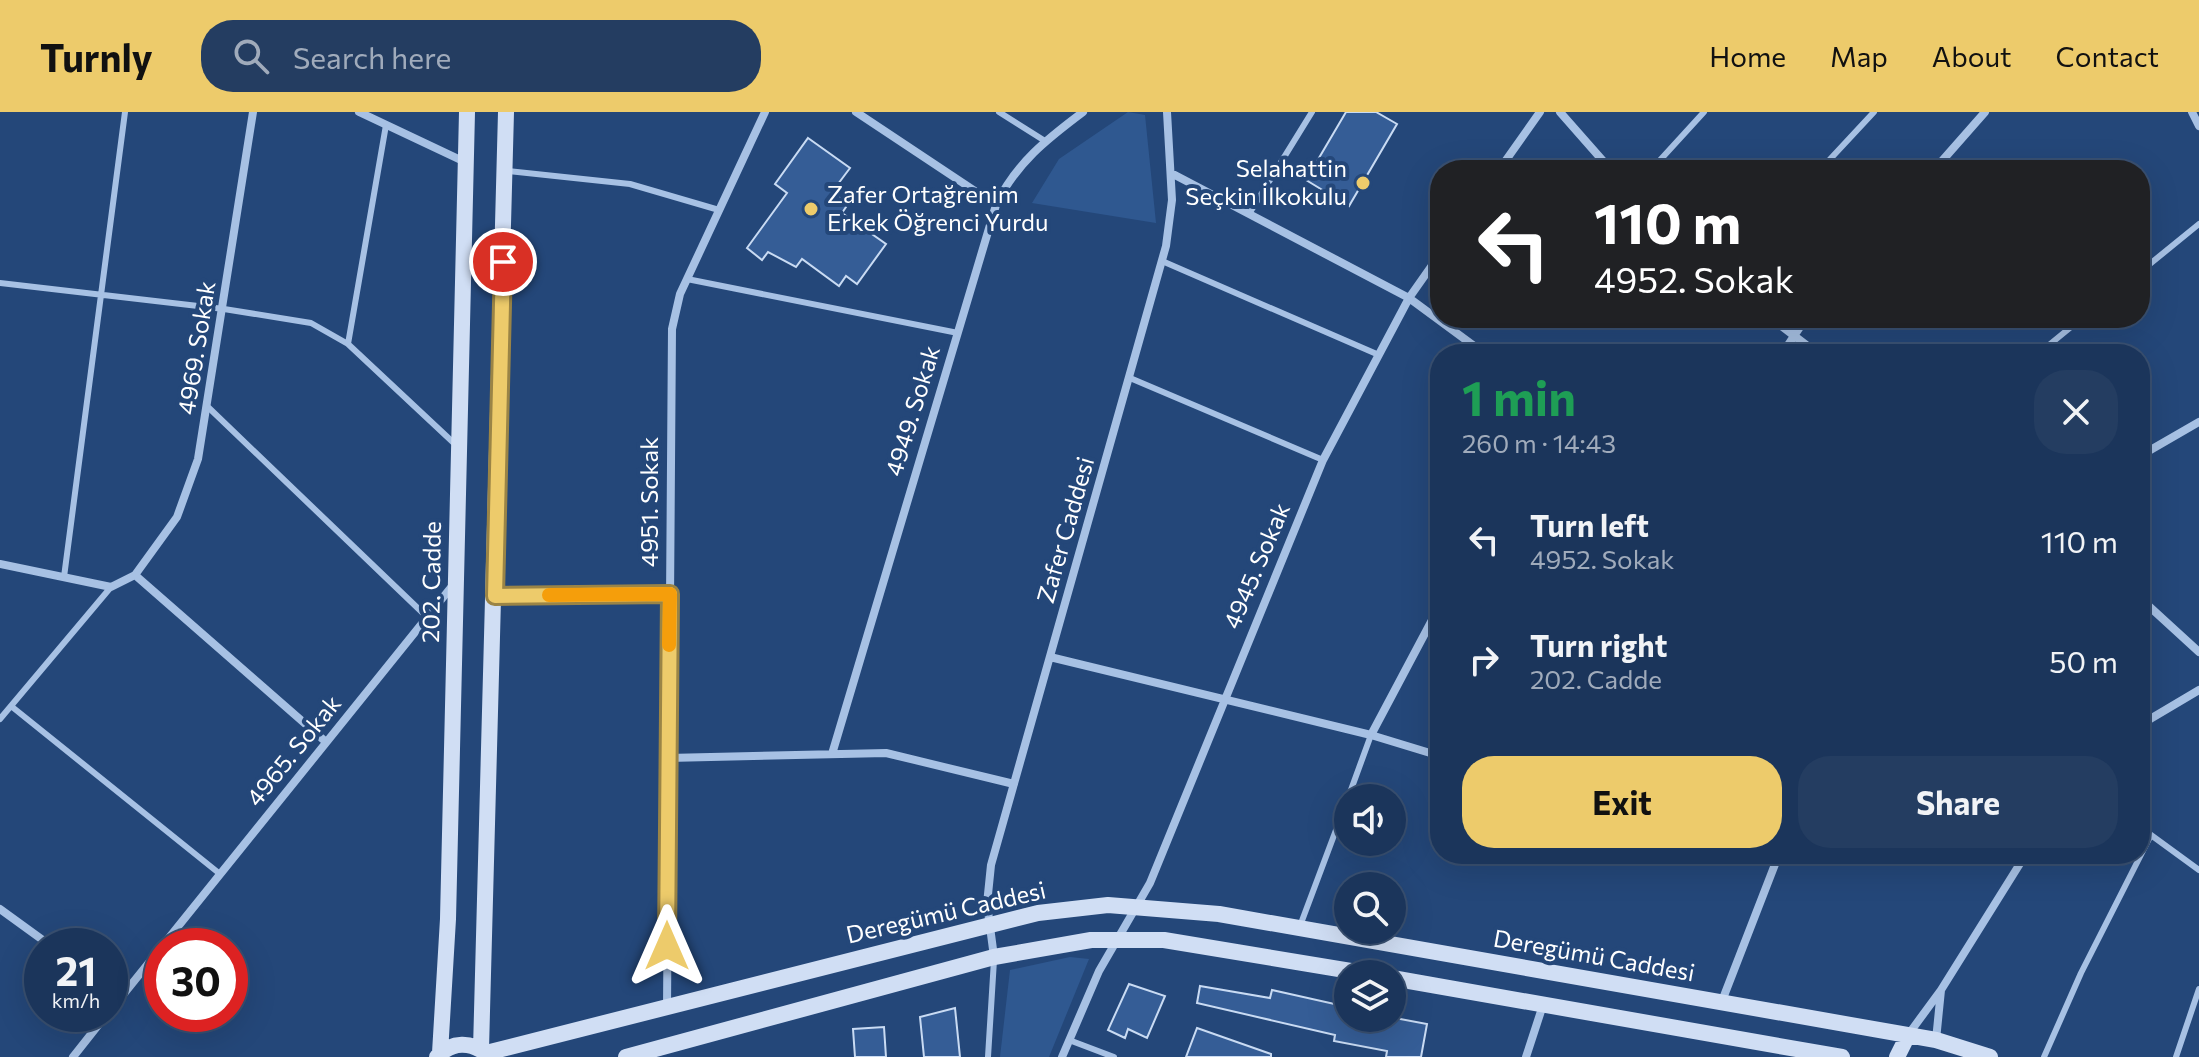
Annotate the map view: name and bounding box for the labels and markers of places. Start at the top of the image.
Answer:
place label: Selahattin Seçkin İlkokulu [1185,153,1347,210]
marker: Selahattin Seçkin İlkokulu [1354,174,1372,192]
place label: Zafer Ortağrenim Erkek Öğrenci Yurdu [827,179,1048,236]
marker: Zafer Ortağrenim Erkek Öğrenci Yurdu [802,200,820,218]
pin [469,228,537,296]

